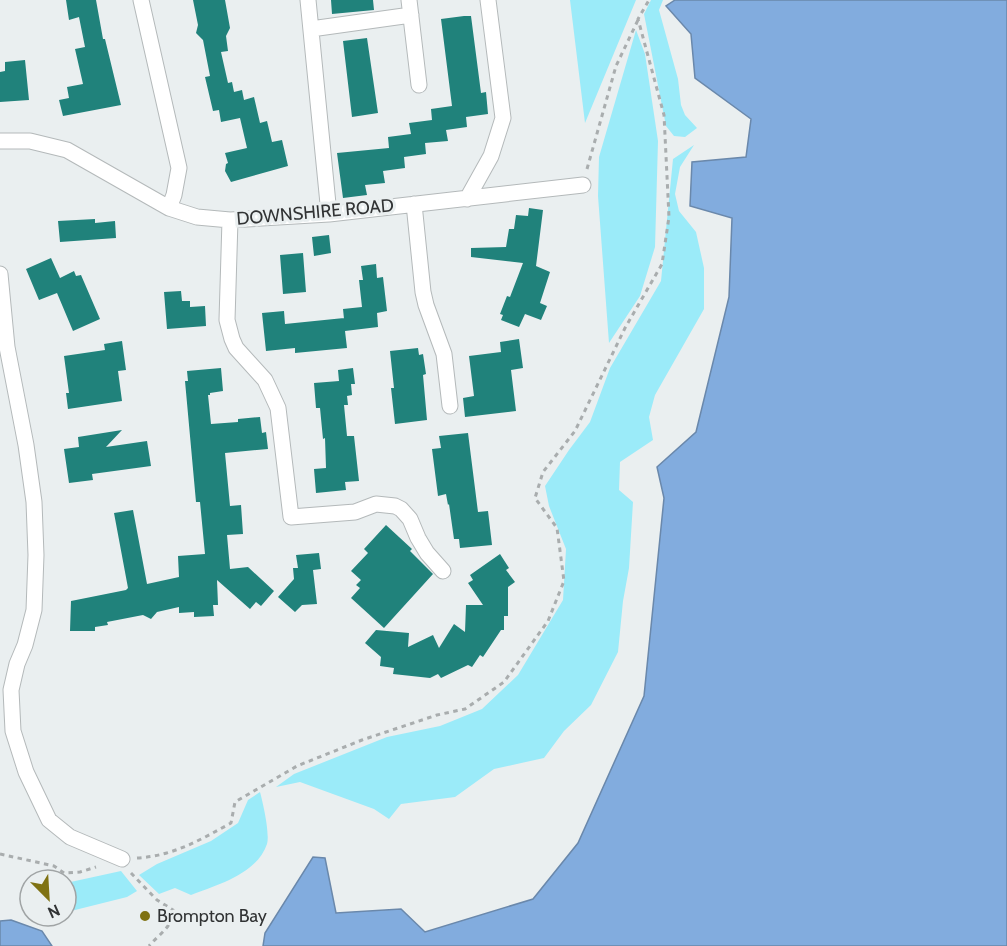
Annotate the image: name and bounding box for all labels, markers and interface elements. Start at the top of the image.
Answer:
street label: DOWNSHIRE ROAD [235,194,395,230]
north arrow [18,868,78,928]
text: N [45,900,63,922]
place label: Brompton Bay [157,905,267,927]
marker: Brompton Bay [138,909,152,923]

